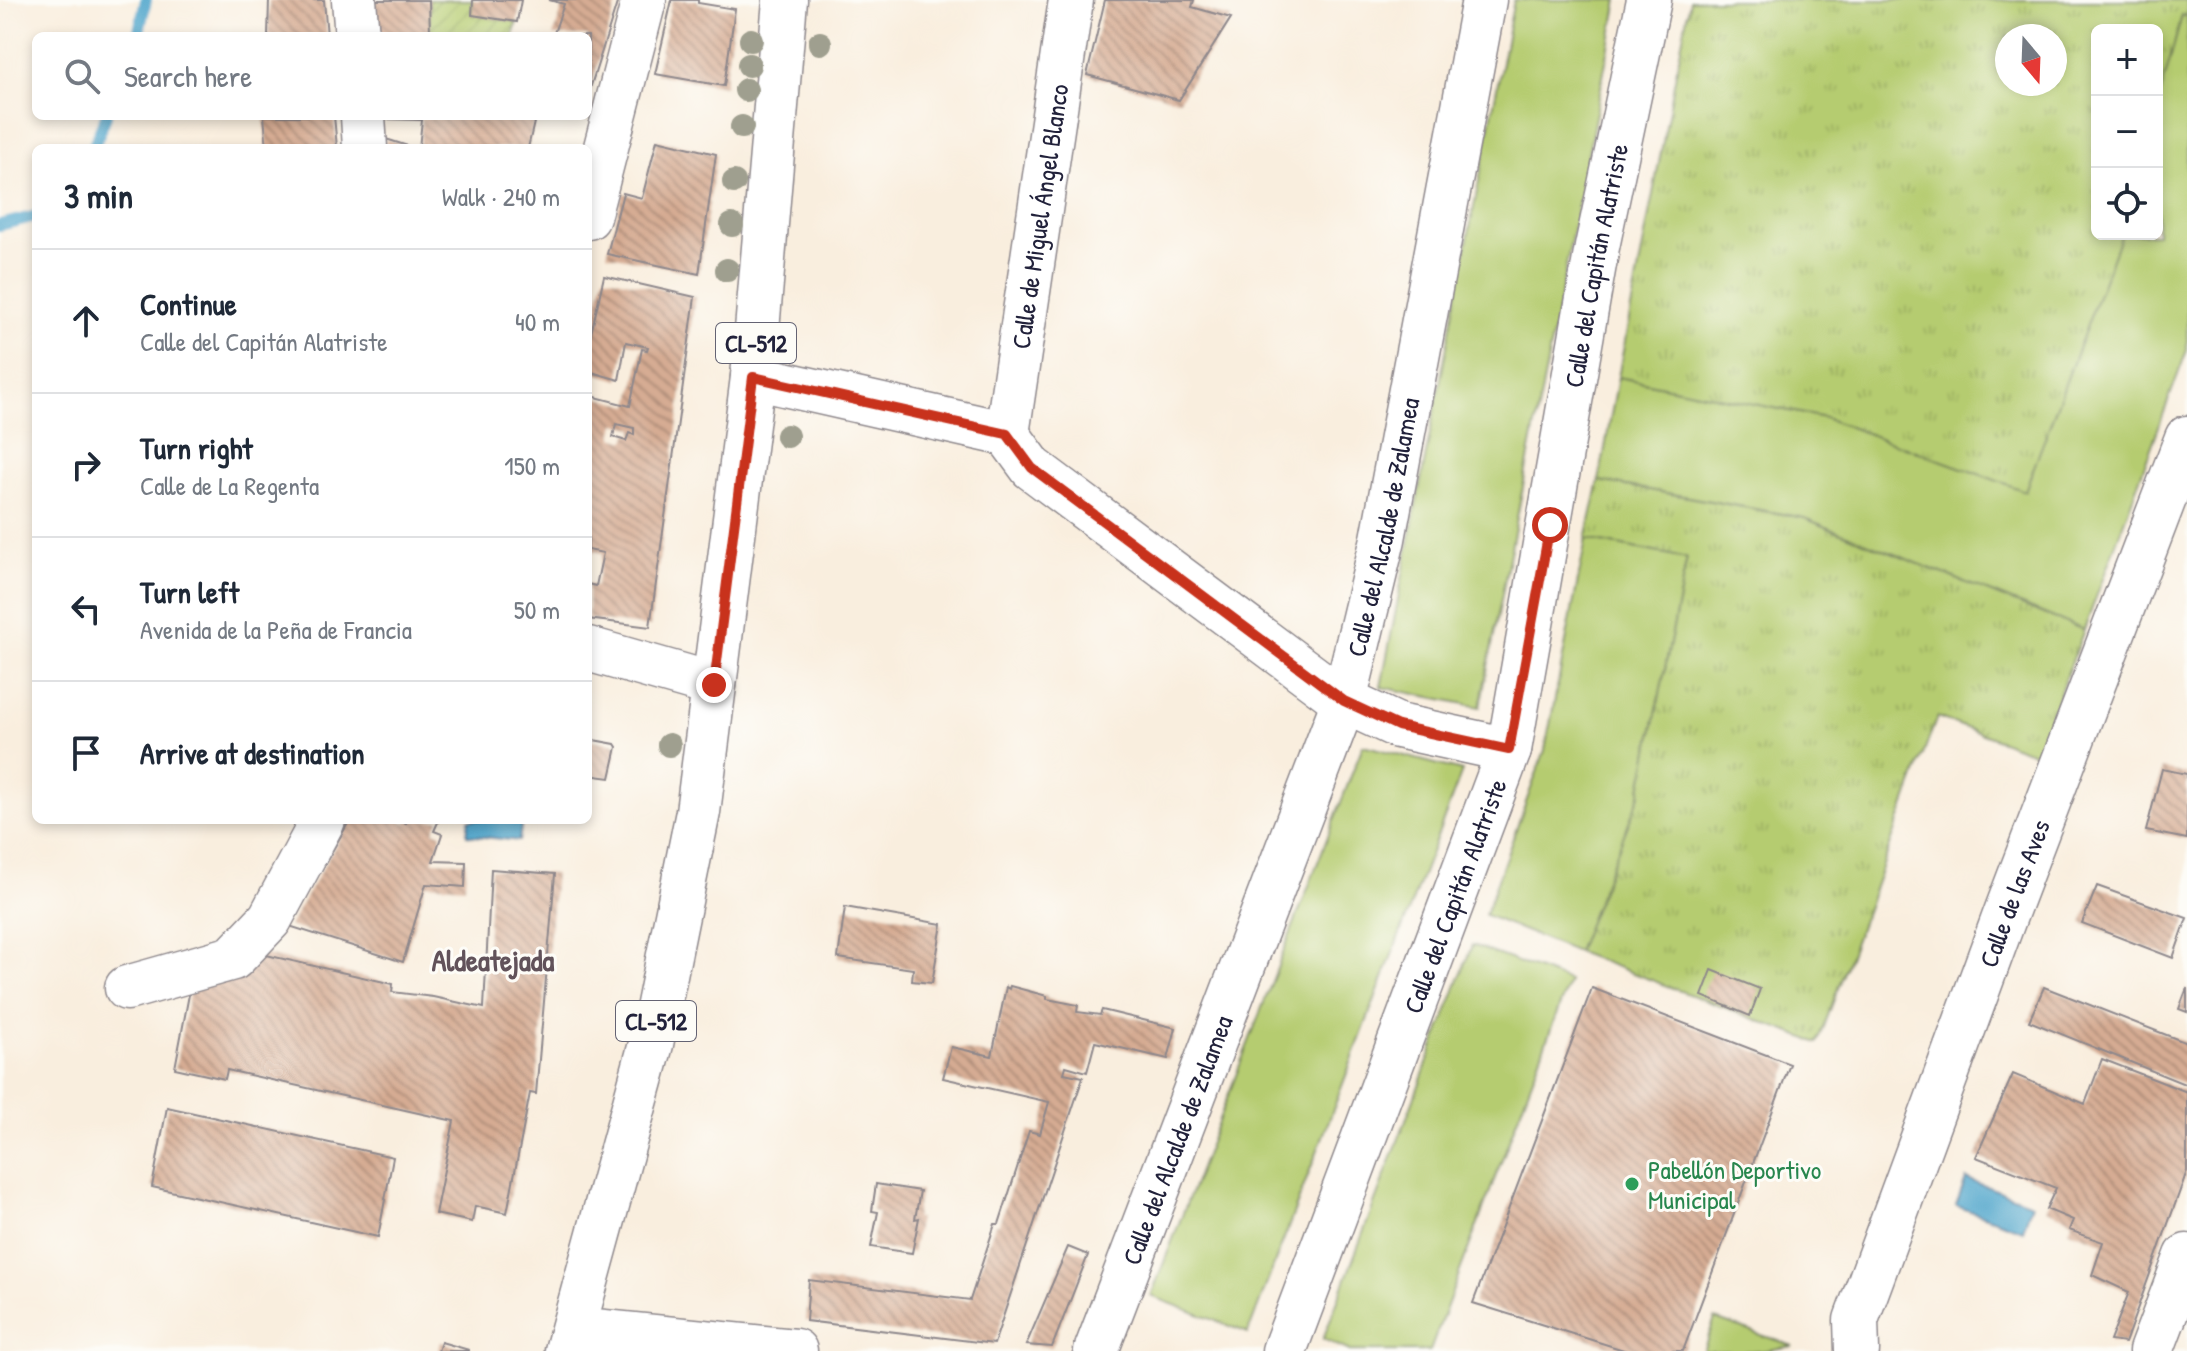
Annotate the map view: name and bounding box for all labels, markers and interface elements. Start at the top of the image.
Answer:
north arrow [1995,24,2067,96]
map controls [2091,24,2163,240]
button: + [2091,24,2163,96]
search box [32,32,592,120]
icon: search [60,54,104,98]
text: Search here [124,56,252,96]
street label: Calle de Miguel Ángel Blanco [1002,82,1076,351]
button: − [2091,96,2163,168]
street label: Calle del Capitán Alatriste [1555,140,1636,390]
button: locate [2091,168,2163,240]
text: 3 min [64,173,133,219]
text: Walk · 240 m [442,179,560,214]
text: Continue [140,284,237,324]
icon: ahead [64,299,108,343]
text: 40 m [515,304,560,339]
road number: CL-512 [716,323,796,363]
text: Calle del Capitán Alatriste [140,324,388,359]
street label: Calle del Alcalde de Zalamea [1338,395,1427,660]
text: Turn right [140,428,253,468]
icon: right [64,443,108,487]
text: 150 m [504,448,560,483]
text: Calle de La Regenta [140,468,319,503]
route start [1532,507,1568,543]
text: Turn left [140,572,239,612]
icon: left [64,587,108,631]
text: 50 m [514,592,560,627]
text: Avenida de la Peña de Francia [140,612,412,647]
route end [696,667,732,703]
icon: arrive [64,731,108,775]
text: Arrive at destination [140,733,365,773]
street label: Calle del Capitán Alatriste [1395,774,1514,1018]
street label: Calle de las Aves [1970,814,2057,972]
district label: Aldeatejada [432,940,555,980]
road number: CL-512 [616,1001,696,1041]
street label: Calle del Alcalde de Zalamea [1113,1010,1240,1269]
place label: Pabellón Deportivo Municipal [1648,1152,1821,1217]
marker: Pabellón Deportivo Municipal [1623,1175,1641,1193]

